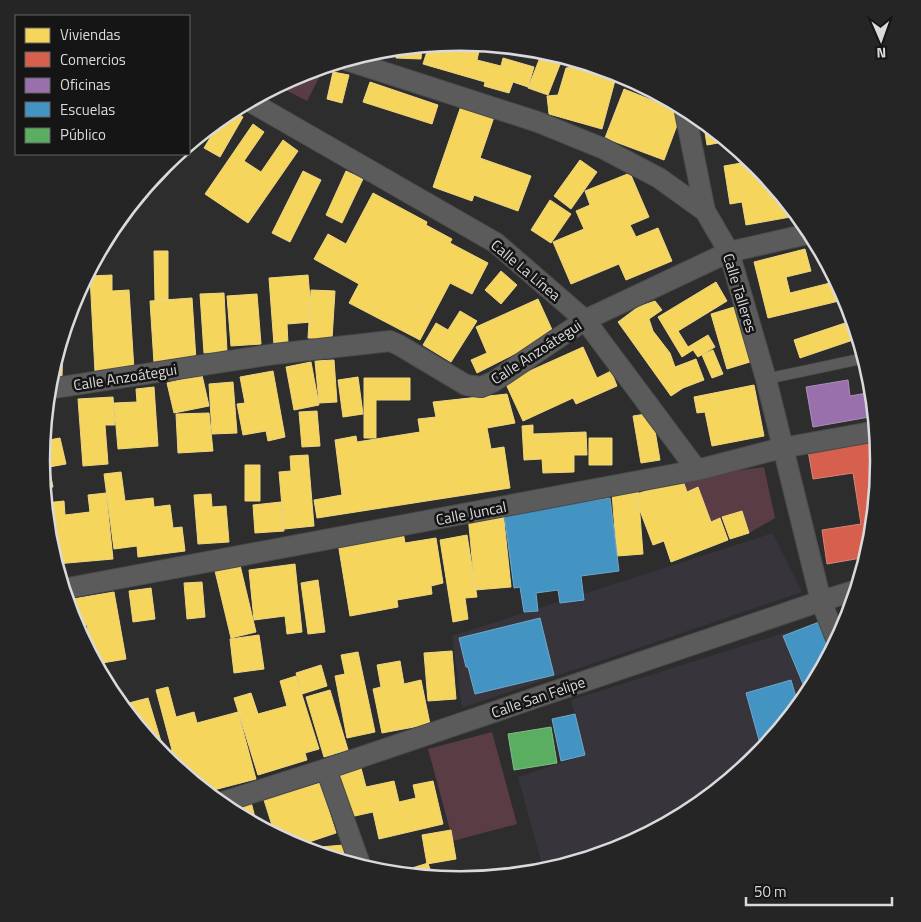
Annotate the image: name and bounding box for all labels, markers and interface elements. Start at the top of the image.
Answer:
legend [15,15,190,155]
north arrow [856,15,906,65]
text: Viviendas [60,23,121,46]
text: N [876,43,887,64]
text: Comercios [60,48,126,71]
text: Oficinas [60,73,111,96]
text: Escuelas [60,98,115,121]
text: Público [60,123,106,146]
street label: Calle La Línea [486,234,566,306]
street label: Calle Talleres [717,251,763,335]
street label: Calle Anzoátegui [486,314,586,390]
street label: Calle Anzoátegui [72,357,178,397]
street label: Calle Juncal [434,495,508,531]
street label: Calle San Felipe [488,670,588,724]
scale bar [746,874,892,906]
text: 50 m [754,880,787,903]

